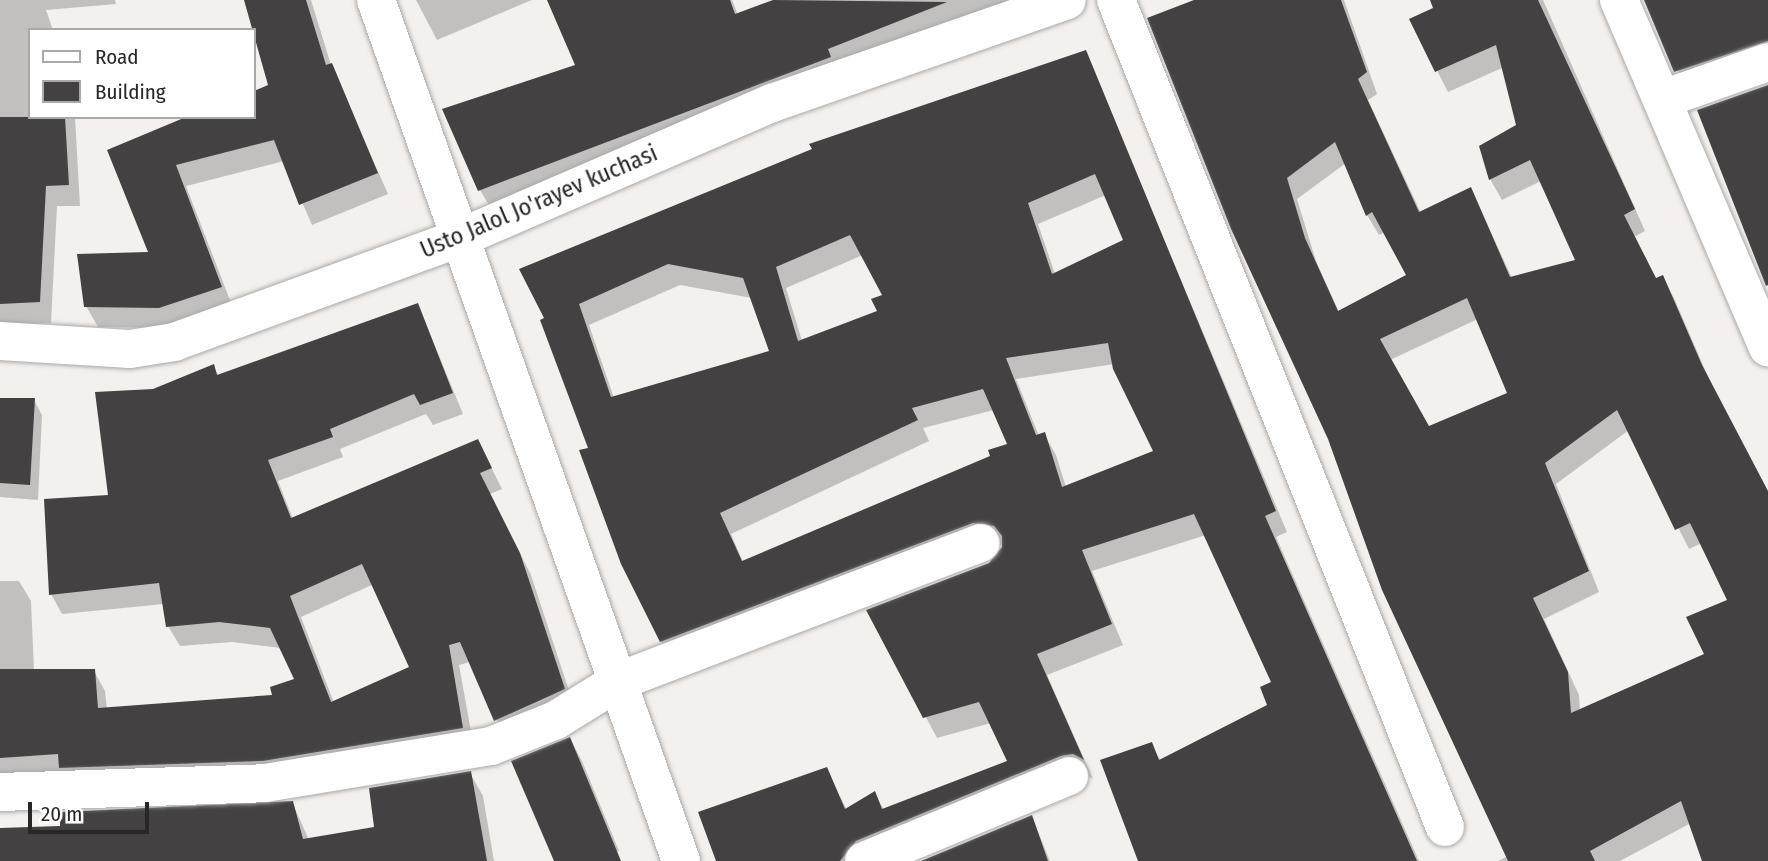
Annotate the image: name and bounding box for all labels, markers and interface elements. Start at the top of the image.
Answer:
legend [28,28,256,119]
text: Road [95,44,139,70]
text: Building [95,79,166,105]
street label: Usto Jalol Jo'rayev kuchasi [416,139,662,265]
scale bar [32,788,152,832]
text: 20 m [41,801,82,827]

